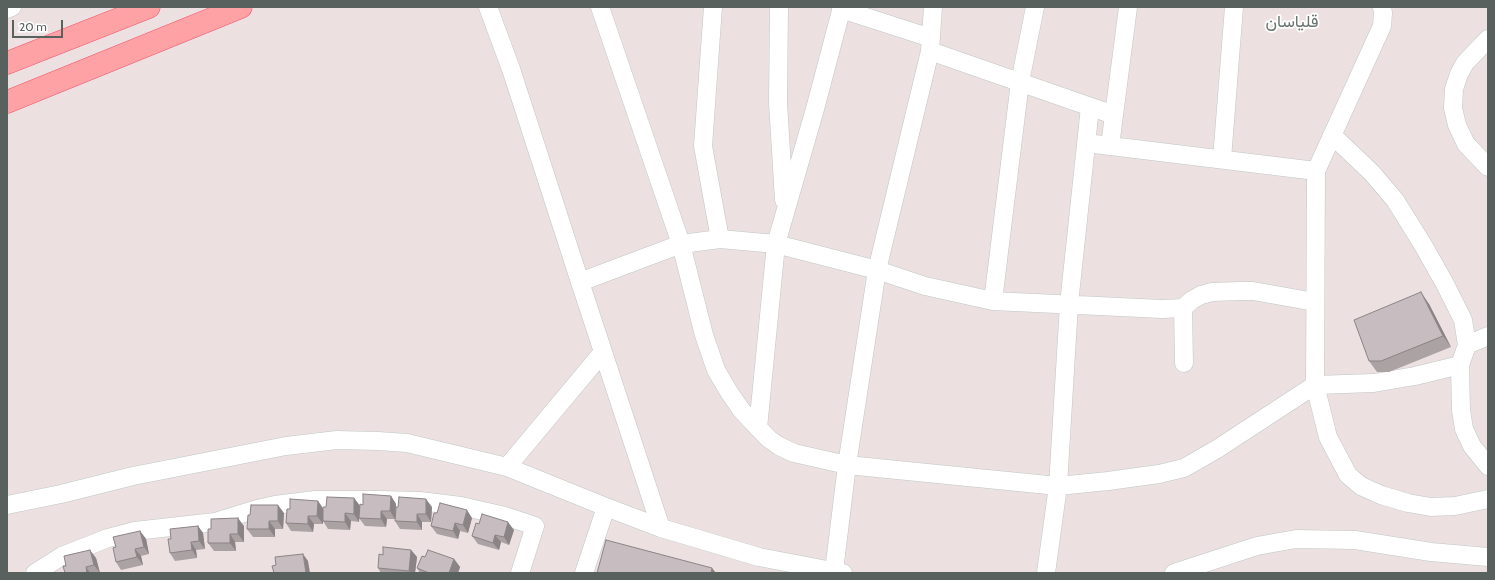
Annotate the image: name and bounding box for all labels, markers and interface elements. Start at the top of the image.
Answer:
scale bar [14,12,65,38]
district label: قلياسان [1265,12,1319,32]
text: 20 m [19,19,47,34]

